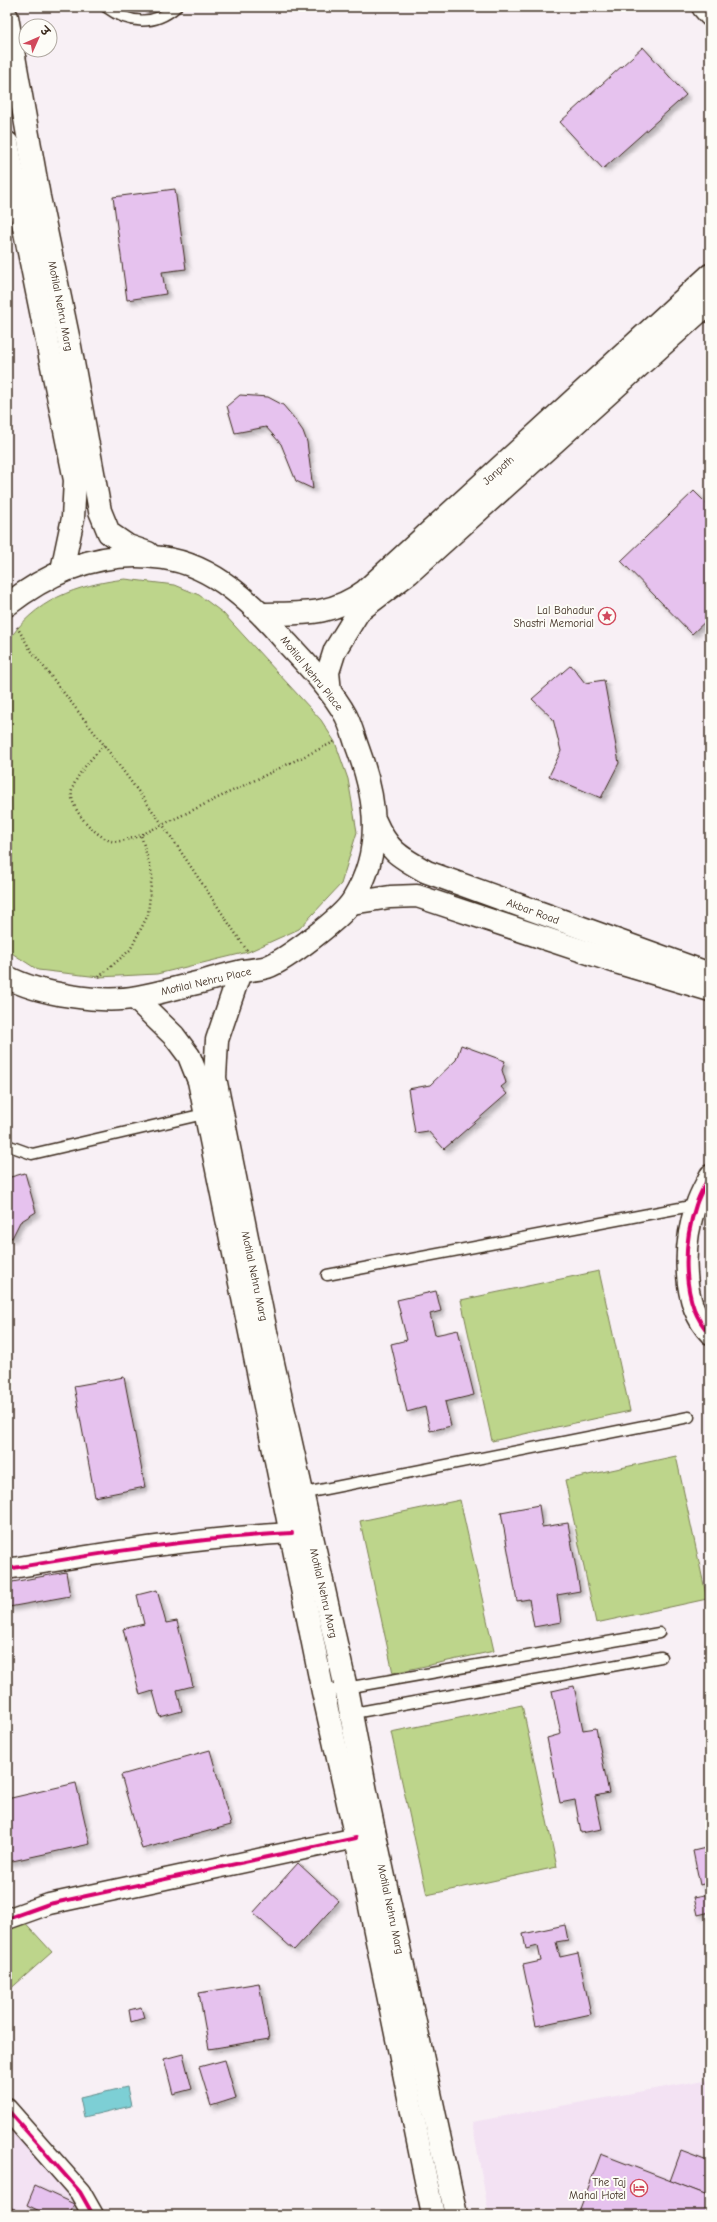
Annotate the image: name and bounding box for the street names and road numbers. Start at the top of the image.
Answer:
street label: Motilal Nehru Marg [45,260,76,352]
street label: Janpath [480,453,517,488]
street label: Motilal Nehru Place [278,633,346,714]
street label: Akbar Road [505,896,561,927]
street label: Motilal Nehru Place [160,965,253,998]
street label: Motilal Nehru Marg [239,1230,270,1322]
street label: Motilal Nehru Marg [307,1547,340,1639]
street label: Motilal Nehru Marg [375,1863,406,1955]

